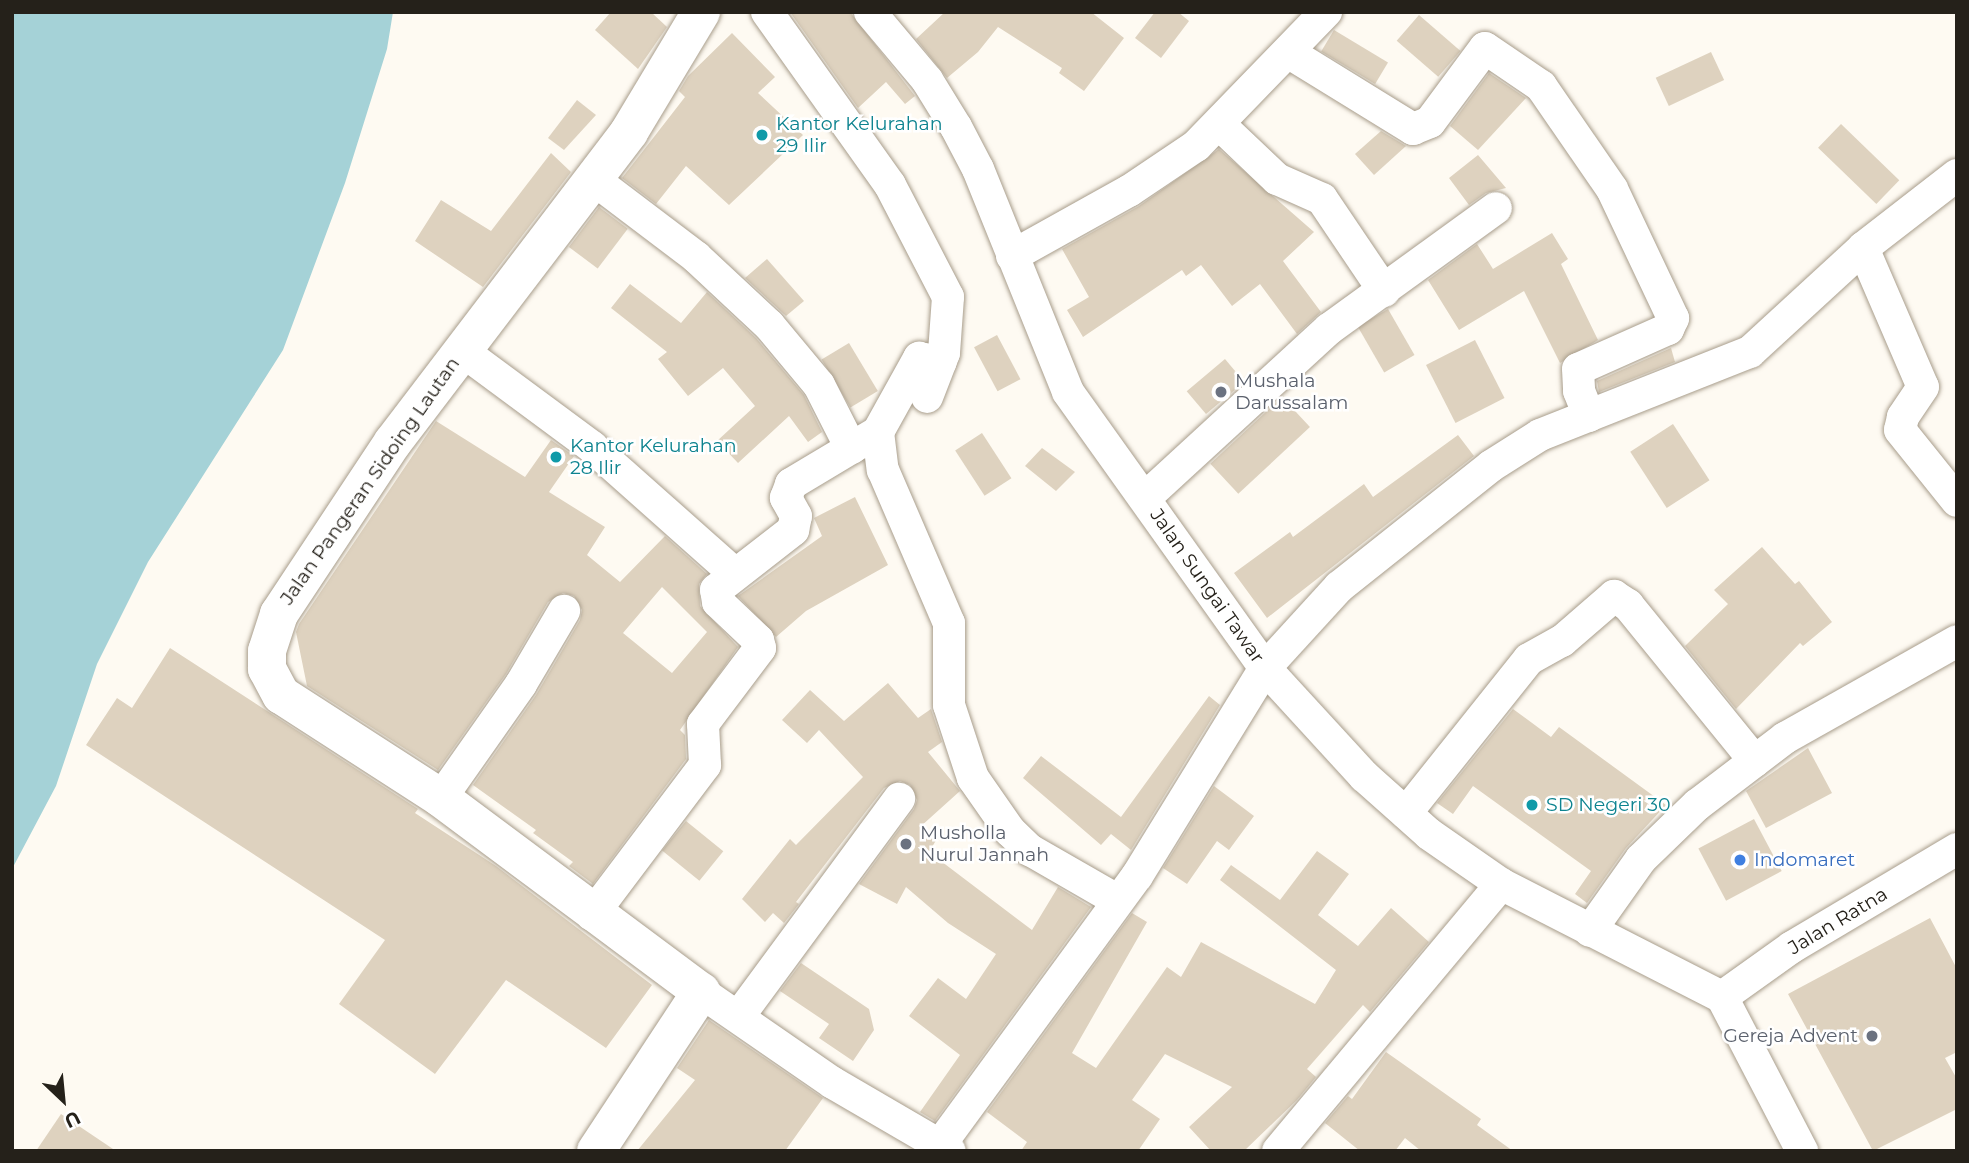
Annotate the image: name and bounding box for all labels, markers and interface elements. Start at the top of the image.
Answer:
place label: Kantor Kelurahan 29 Ilir [776,113,943,157]
marker: Kantor Kelurahan 29 Ilir [754,127,770,143]
street label: Jalan Pangeran Sidoing Lautan [276,353,464,609]
place label: Mushala Darussalam [1235,370,1349,414]
marker: Mushala Darussalam [1213,384,1229,400]
place label: Kantor Kelurahan 28 Ilir [570,435,737,479]
marker: Kantor Kelurahan 28 Ilir [548,449,564,465]
street label: Jalan Sungai Tawar [1145,505,1269,667]
place label: SD Negeri 30 [1546,794,1671,816]
marker: SD Negeri 30 [1524,797,1540,813]
place label: Musholla Nurul Jannah [920,822,1049,866]
marker: Musholla Nurul Jannah [898,836,914,852]
place label: Indomaret [1754,849,1855,871]
marker: Indomaret [1732,852,1748,868]
street label: Jalan Ratna [1784,883,1892,959]
place label: Gereja Advent [1723,1025,1858,1047]
marker: Gereja Advent [1864,1028,1880,1044]
north arrow [28,1065,98,1135]
text: U [61,1106,84,1133]

